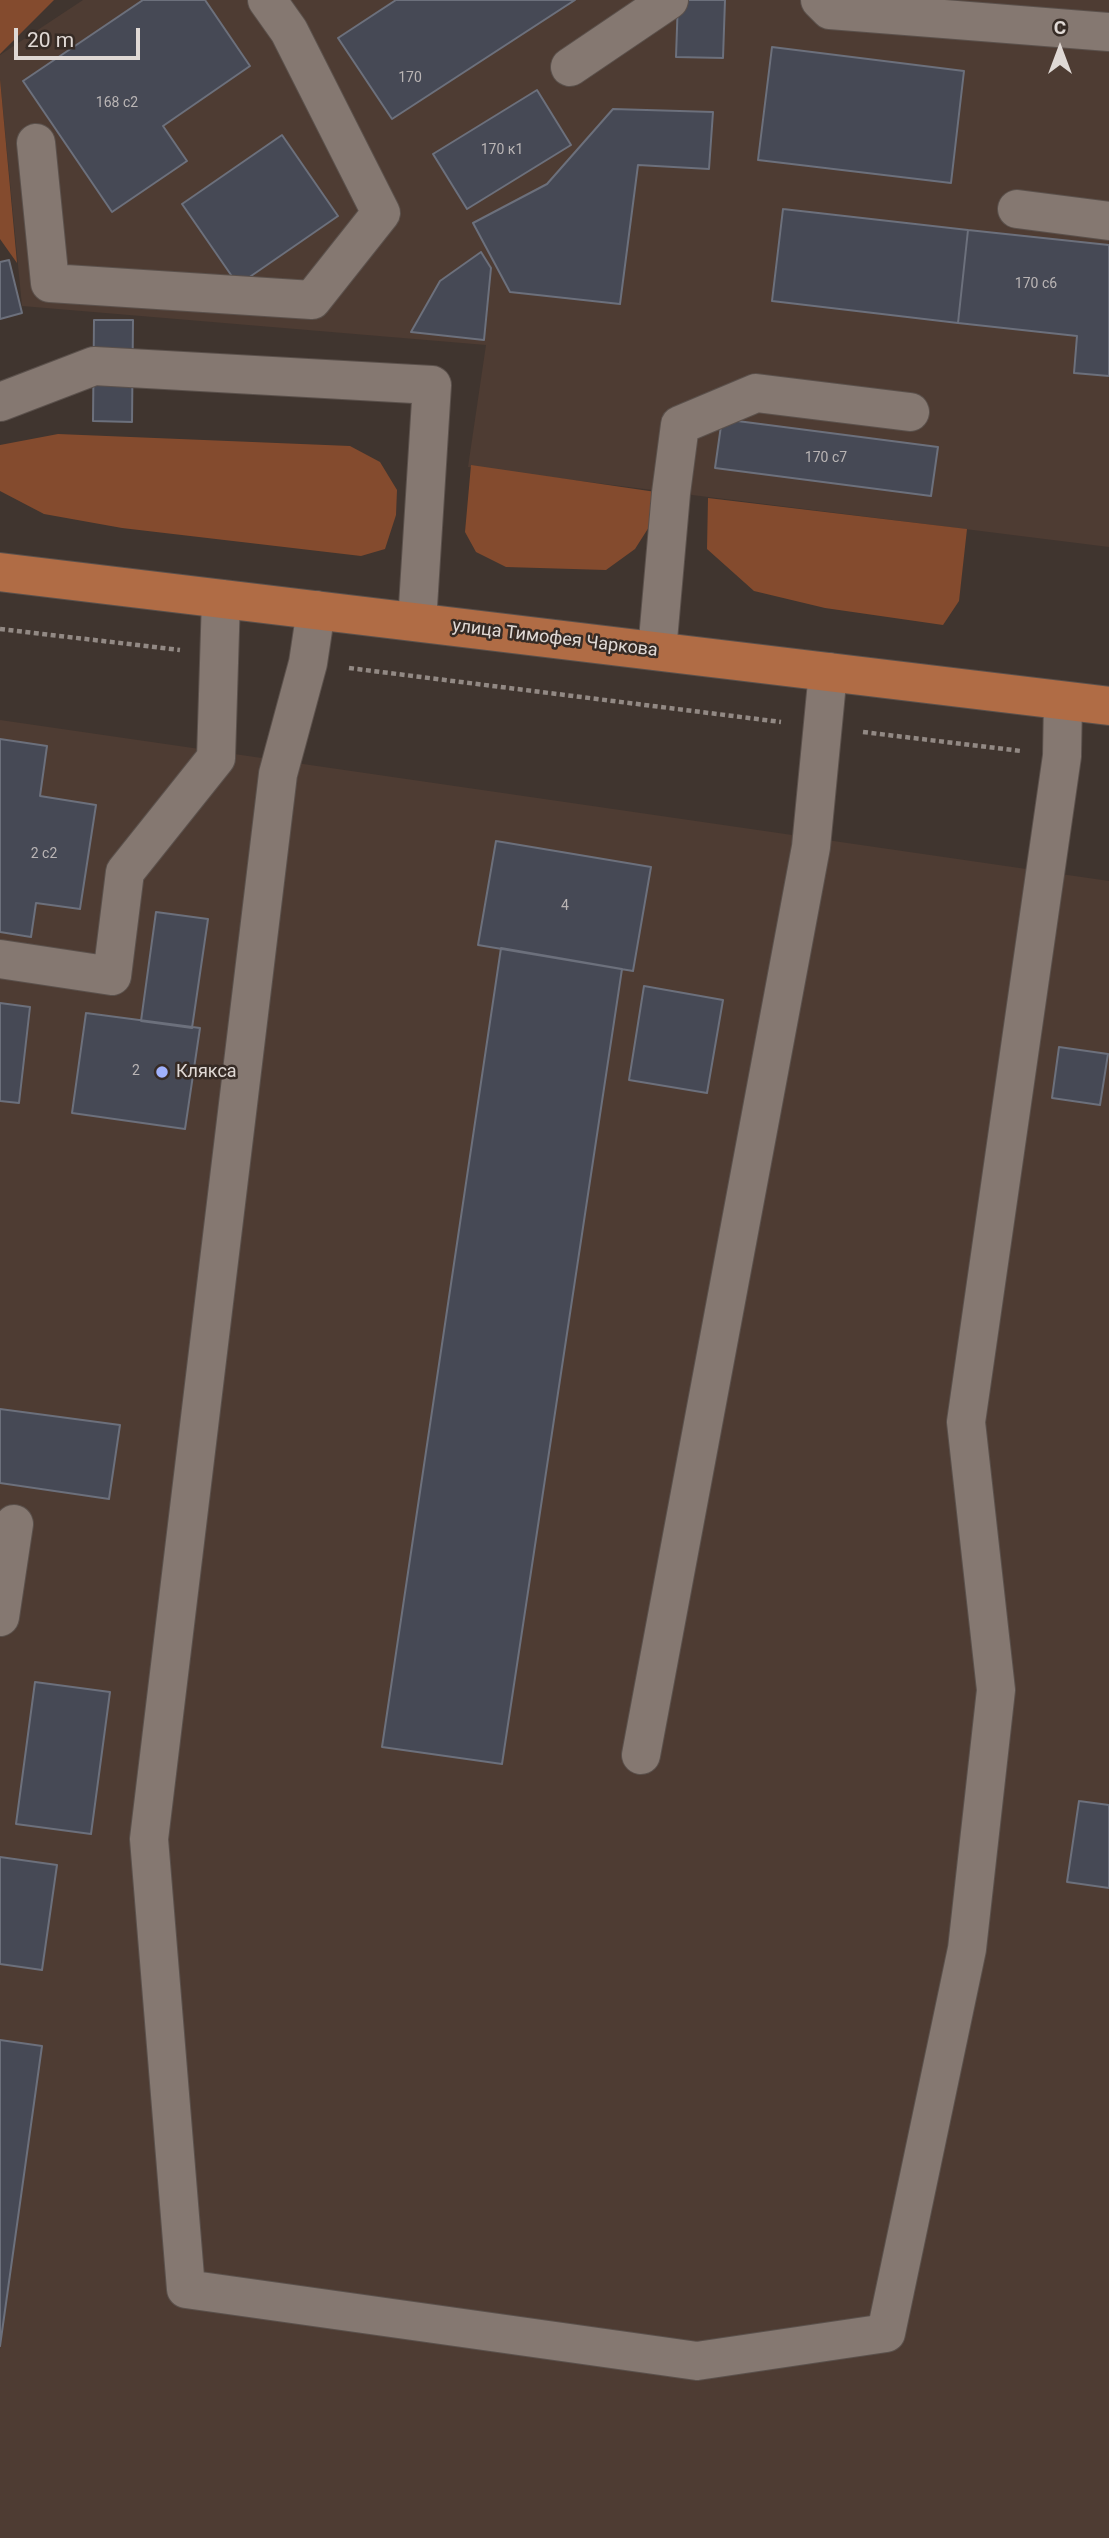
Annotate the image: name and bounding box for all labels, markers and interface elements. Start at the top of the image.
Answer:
scale bar [18,14,144,58]
north arrow [1025,14,1095,84]
text: С [1054,16,1066,39]
text: 20 m [27,28,74,52]
house number: 170 [398,70,422,86]
house number: 168 с2 [96,95,138,111]
house number: 170 к1 [481,142,523,158]
house number: 170 с6 [1015,276,1057,292]
house number: 170 с7 [805,450,847,466]
street label: улица Тимофея Чаркова [451,616,659,662]
house number: 2 с2 [31,846,57,862]
house number: 4 [561,898,569,914]
place label: Клякса [176,1061,237,1083]
house number: 2 [132,1063,140,1079]
marker: Клякса [154,1064,170,1080]

